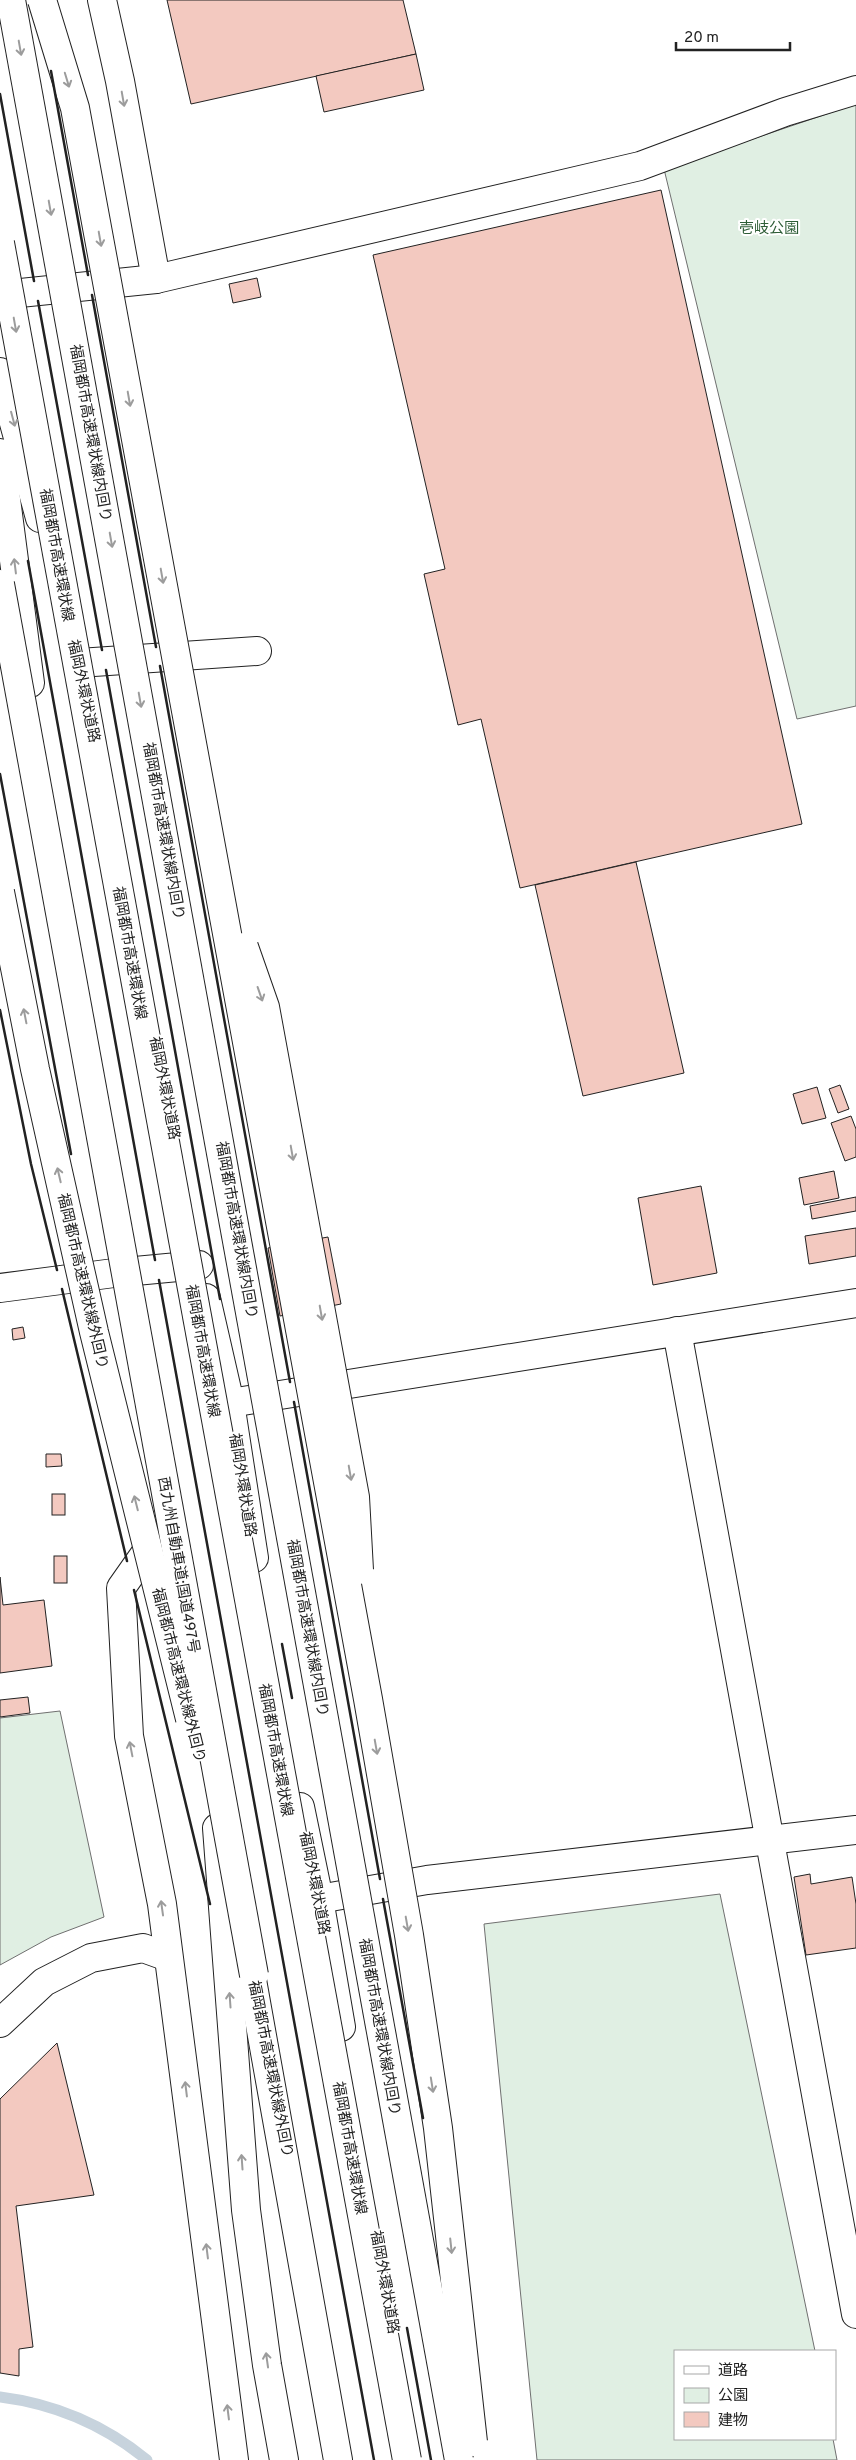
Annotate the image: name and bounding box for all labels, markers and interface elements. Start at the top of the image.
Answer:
scale bar [676,20,790,52]
text: 20 m [684,29,719,48]
one-way arrow [16,40,26,56]
one-way arrow [63,72,73,88]
one-way arrow [119,90,129,106]
one-way arrow [45,199,55,215]
park label: 壱岐公園 [739,220,799,239]
one-way arrow [95,231,105,247]
one-way arrow [11,317,21,333]
street label: 福岡都市高速環状線内回り [65,343,115,524]
one-way arrow [125,390,135,406]
one-way arrow [8,410,18,426]
street label: 福岡都市高速環状線 [34,487,78,623]
one-way arrow [106,531,116,547]
one-way arrow [10,559,20,575]
one-way arrow [157,567,167,583]
street label: 福岡外環状道路 [62,638,104,745]
one-way arrow [135,691,145,707]
street label: 福岡都市高速環状線内回り [138,741,188,922]
street label: 福岡都市高速環状線 [107,885,151,1021]
one-way arrow [256,986,265,1001]
one-way arrow [19,1009,29,1025]
street label: 福岡外環状道路 [144,1035,184,1142]
street label: 福岡都市高速環状線内回り [211,1140,261,1321]
one-way arrow [287,1145,297,1161]
one-way arrow [54,1168,63,1184]
street label: 福岡都市高速環状線外回り [52,1191,112,1371]
street label: 福岡都市高速環状線 [180,1283,224,1419]
one-way arrow [317,1305,327,1321]
street label: 福岡外環状道路 [224,1432,260,1539]
one-way arrow [346,1465,356,1481]
street label: 西九州自動車道;国道497号 [153,1475,203,1655]
one-way arrow [131,1496,141,1512]
street label: 福岡都市高速環状線内回り [282,1538,332,1719]
street label: 福岡都市高速環状線外回り [147,1585,210,1765]
street label: 福岡都市高速環状線 [253,1682,297,1818]
one-way arrow [372,1738,382,1754]
one-way arrow [126,1741,136,1757]
street label: 福岡外環状道路 [294,1830,334,1937]
one-way arrow [157,1901,167,1917]
one-way arrow [403,1915,413,1931]
street label: 福岡都市高速環状線内回り [354,1937,404,2118]
street label: 福岡都市高速環状線外回り [243,1979,297,2159]
one-way arrow [226,1992,235,2008]
one-way arrow [427,2076,437,2092]
street label: 福岡都市高速環状線 [327,2080,371,2216]
one-way arrow [181,2082,191,2098]
one-way arrow [238,2154,247,2170]
street label: 福岡外環状道路 [365,2229,403,2336]
one-way arrow [446,2238,456,2254]
one-way arrow [202,2243,212,2259]
legend [674,2350,836,2440]
one-way arrow [261,2353,271,2369]
text: 道路 [718,2362,748,2381]
text: 公園 [718,2387,748,2406]
one-way arrow [223,2404,233,2420]
text: 建物 [718,2412,748,2431]

